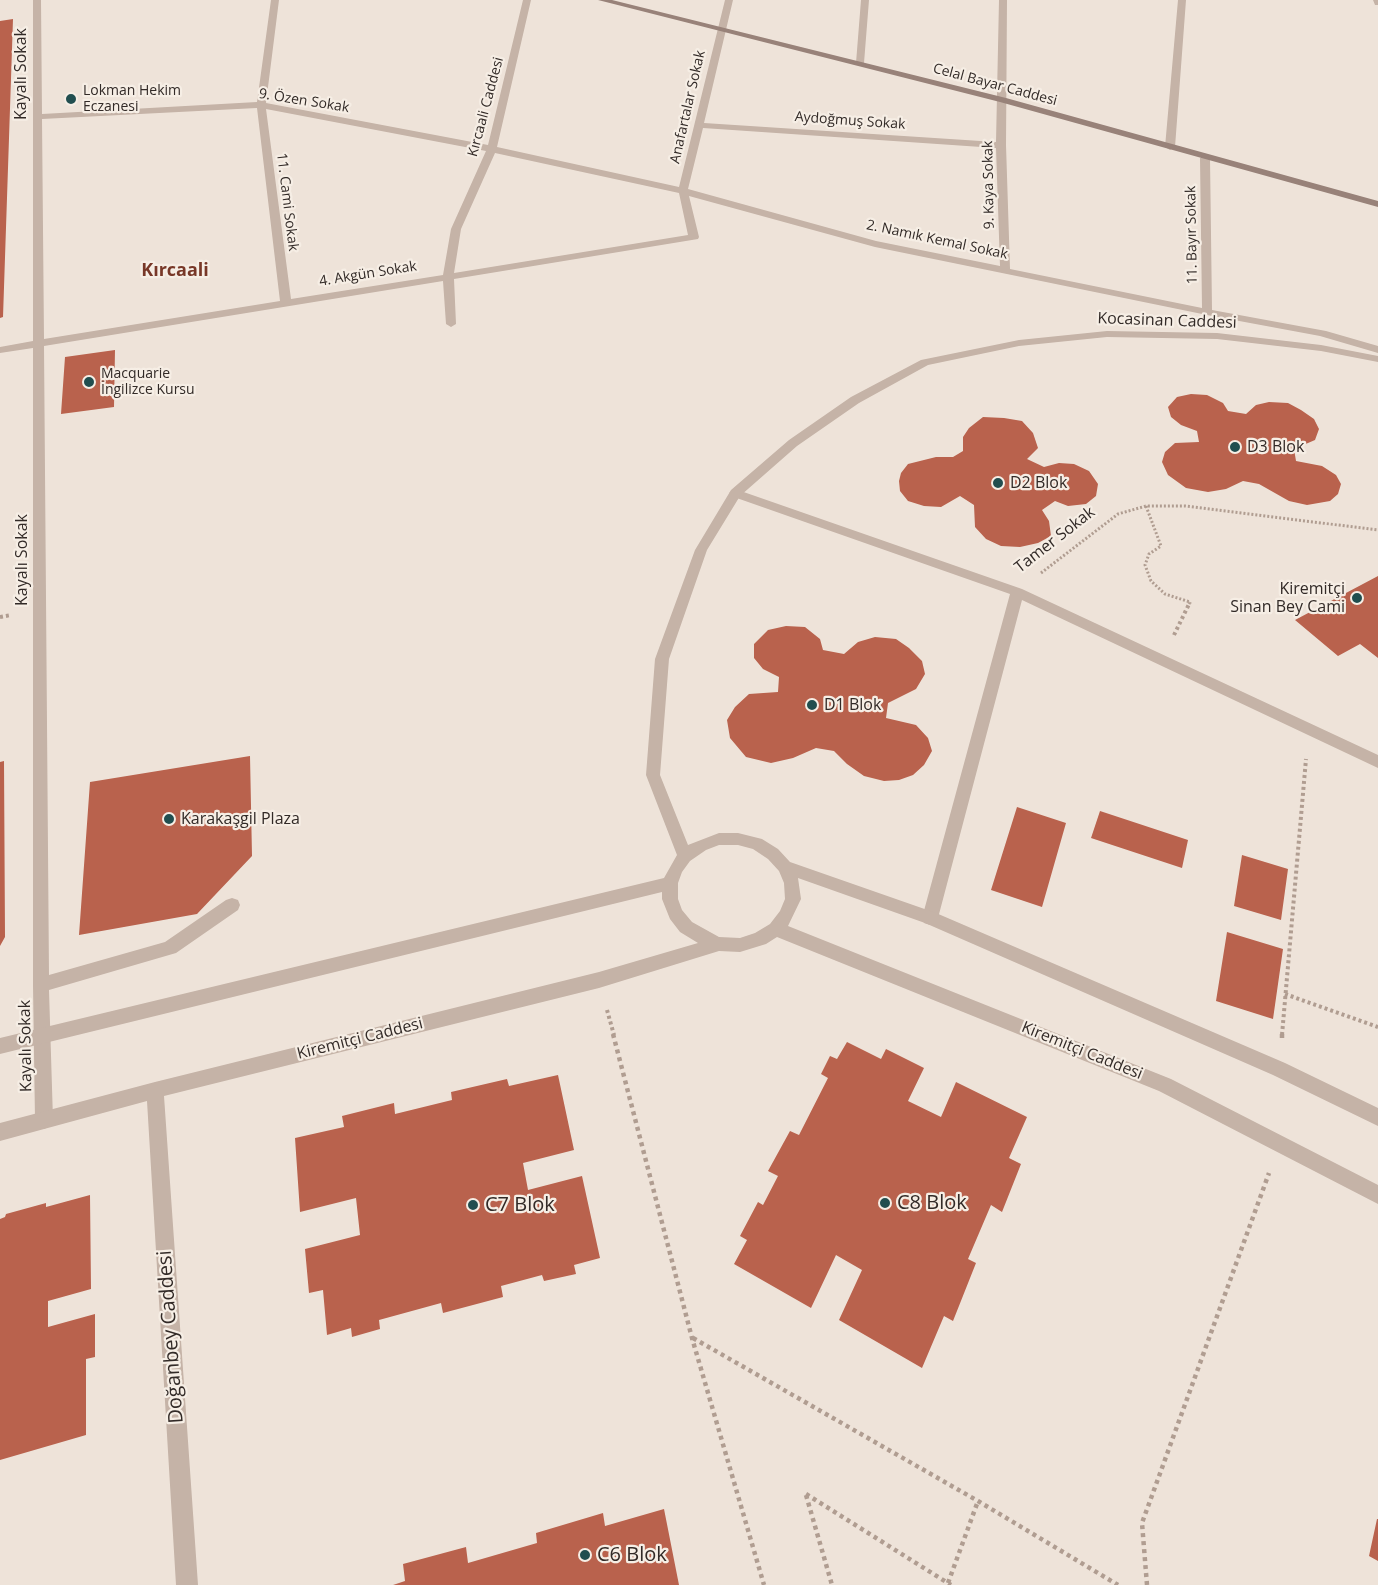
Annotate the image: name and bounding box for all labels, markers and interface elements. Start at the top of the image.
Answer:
street label: Kayalı Sokak [11,28,31,120]
street label: Anafartalar Sokak [667,49,709,165]
street label: Kırcaali Caddesi [465,55,507,159]
street label: Celal Bayar Caddesi [931,60,1059,110]
place label: Lokman Hekim Eczanesi [83,83,181,116]
street label: 9. Özen Sokak [258,86,350,116]
marker: Lokman Hekim Eczanesi [64,92,78,106]
street label: Aydoğmuş Sokak [794,109,906,133]
street label: 9. Kaya Sokak [980,141,998,229]
street label: 11. Cami Sokak [273,152,301,252]
street label: 11. Bayır Sokak [1183,186,1201,284]
street label: 2. Namık Kemal Sokak [865,217,1009,263]
street label: 4. Akgün Sokak [318,258,418,290]
district label: Kırcaali [141,260,209,282]
street label: Kocasinan Caddesi [1097,309,1237,333]
place label: Macquarie İngilizce Kursu [101,366,195,398]
marker: Macquarie İngilizce Kursu [82,375,96,389]
place label: D3 Blok [1247,437,1304,457]
marker: D3 Blok [1228,440,1242,454]
place label: D2 Blok [1010,473,1067,493]
marker: D2 Blok [991,476,1005,490]
street label: Tamer Sokak [1011,503,1099,577]
street label: Kayalı Sokak [12,514,32,606]
place label: Kiremitçi Sinan Bey Cami [1230,579,1345,617]
marker: Kiremitçi Sinan Bey Cami [1350,591,1364,605]
place label: D1 Blok [824,695,881,715]
marker: D1 Blok [805,698,819,712]
place label: Karakaşgil Plaza [181,809,300,829]
marker: Karakaşgil Plaza [162,812,176,826]
street label: Kayalı Sokak [16,1000,36,1092]
street label: Kiremitçi Caddesi [295,1014,425,1064]
street label: Kiremitçi Caddesi [1019,1018,1145,1084]
place label: C8 Blok [897,1191,967,1215]
place label: C7 Blok [485,1193,555,1217]
marker: C8 Blok [878,1196,892,1210]
marker: C7 Blok [466,1198,480,1212]
street label: Doğanbey Caddesi [153,1250,189,1424]
place label: C6 Blok [597,1543,667,1567]
marker: C6 Blok [578,1548,592,1562]

